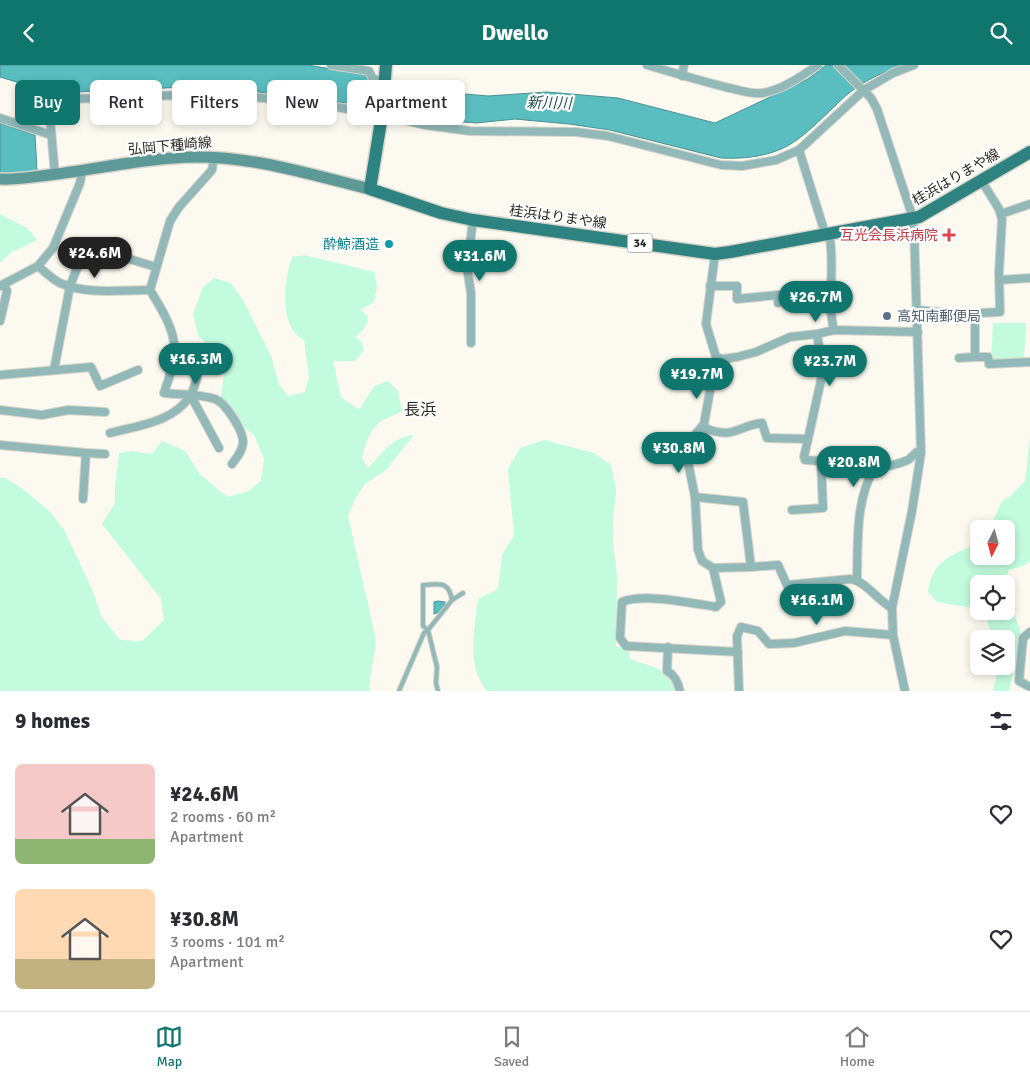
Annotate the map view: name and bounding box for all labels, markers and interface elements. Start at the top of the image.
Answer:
icon: back [15,19,43,47]
text: Dwello [482,19,548,46]
icon: search [987,19,1015,47]
chip: Buy [15,80,80,125]
chip: Rent [90,80,162,125]
chip: Filters [172,80,257,125]
chip: New [267,80,337,125]
chip: Apartment [347,80,465,125]
water label: 新川川 [526,94,574,112]
street label: 弘岡下種崎線 [127,134,213,158]
street label: 桂浜はりまや線 [909,145,1003,209]
street label: 桂浜はりまや線 [508,202,608,232]
place label: 互光会長浜病院 [840,227,938,244]
marker: 互光会長浜病院 [942,228,956,242]
road number: 34 [628,233,652,253]
place label: 酔鯨酒造 [323,236,379,253]
pin: ¥24.6M [54,237,136,279]
marker: 酔鯨酒造 [383,238,395,250]
pin: ¥31.6M [439,239,521,282]
text: ¥24.6M [69,243,121,263]
text: ¥31.6M [454,246,506,266]
pin: ¥26.7M [775,281,857,323]
text: ¥26.7M [790,287,842,307]
place label: 高知南郵便局 [897,308,981,325]
marker: 高知南郵便局 [881,310,893,322]
pin: ¥16.3M [155,343,237,385]
pin: ¥23.7M [789,345,871,387]
text: ¥16.3M [170,349,222,369]
text: ¥23.7M [804,351,856,371]
pin: ¥19.7M [656,357,738,400]
text: ¥19.7M [671,364,723,384]
district label: 長浜 [404,400,436,420]
pin: ¥30.8M [638,431,720,474]
text: ¥30.8M [653,438,705,458]
pin: ¥20.8M [813,445,895,488]
text: ¥20.8M [828,452,880,472]
north arrow [970,520,1015,565]
map controls [970,520,1015,675]
button: locate [970,575,1015,620]
pin: ¥16.1M [776,583,858,626]
text: ¥16.1M [791,590,843,610]
button: layers [970,630,1015,675]
icon: filters [987,707,1015,735]
text: 9 homes [15,708,90,734]
text: ¥24.6M [170,781,239,807]
icon: home [55,784,115,844]
icon: heart [987,800,1015,828]
text: 2 rooms · 60 m² [170,807,276,827]
text: Apartment [170,827,243,847]
text: ¥30.8M [170,906,239,932]
icon: home [55,909,115,969]
icon: heart [987,925,1015,953]
text: 3 rooms · 101 m² [170,932,285,952]
text: Apartment [170,952,243,972]
tab: Map [155,1023,183,1070]
tab: Saved [494,1023,529,1070]
tab: Home [840,1023,875,1070]

